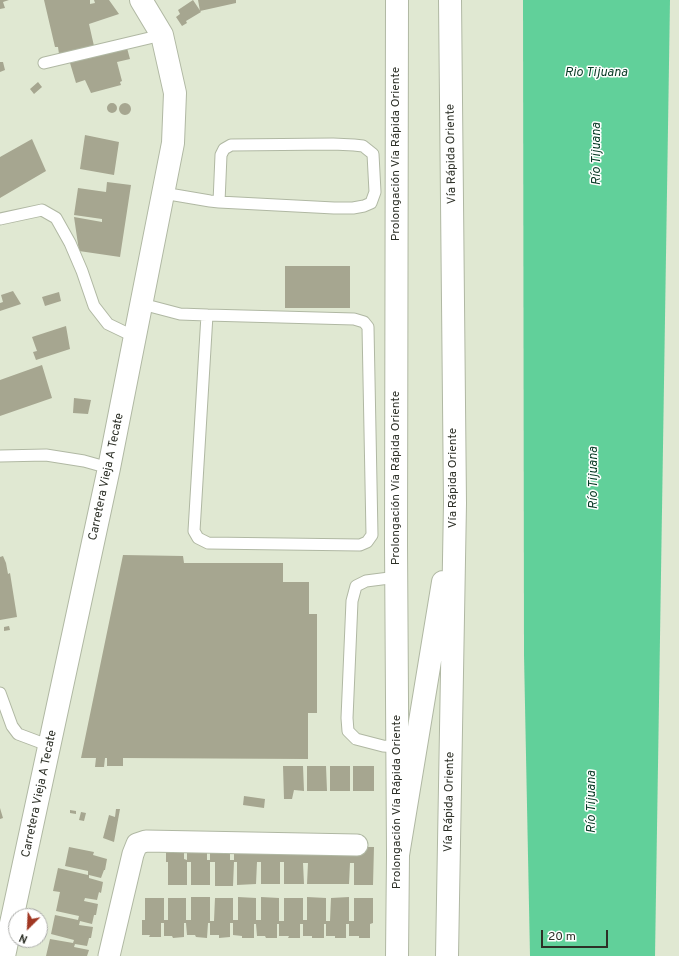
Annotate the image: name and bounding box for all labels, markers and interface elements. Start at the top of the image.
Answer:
water label: Rio Tijuana [564,65,628,81]
street label: Prolongación Vía Rápida Oriente [390,67,404,241]
street label: Vía Rápida Oriente [444,104,460,204]
water label: Río Tijuana [589,122,605,186]
street label: Prolongación Vía Rápida Oriente [390,391,404,565]
street label: Carretera Vieja A Tecate [86,412,128,542]
street label: Vía Rápida Oriente [447,428,461,528]
water label: Río Tijuana [586,446,602,510]
street label: Prolongación Vía Rápida Oriente [391,715,405,889]
street label: Carretera Vieja A Tecate [19,729,61,859]
street label: Vía Rápida Oriente [442,752,458,852]
water label: Río Tijuana [584,770,600,834]
north arrow [8,908,48,948]
scale bar [543,922,610,948]
text: 20 m [548,929,576,945]
text: N [17,930,30,946]

